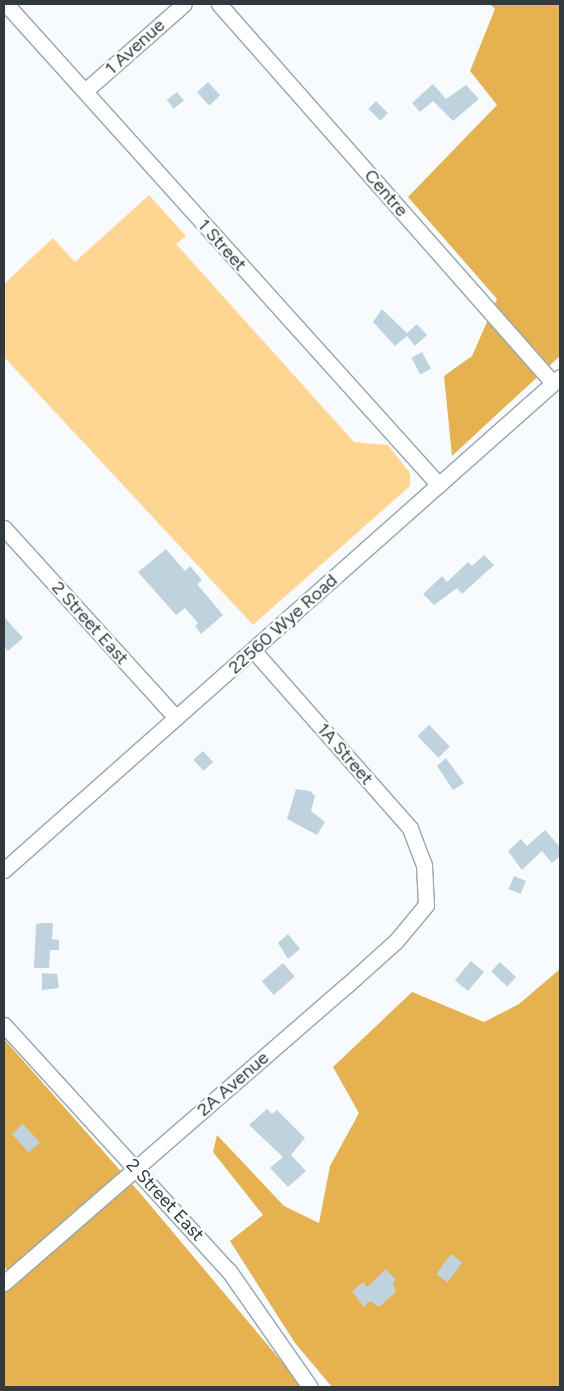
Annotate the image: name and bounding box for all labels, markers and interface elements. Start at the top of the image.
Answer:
street label: 1 Avenue [101,15,169,79]
street label: Centre [360,165,412,221]
street label: 1 Street [193,215,251,275]
street label: 22560 Wye Road [224,570,342,678]
street label: 2 Street East [47,577,133,669]
street label: 1A Street [312,719,378,789]
street label: 2A Avenue [193,1047,273,1121]
street label: 2 Street East [122,1154,208,1246]

